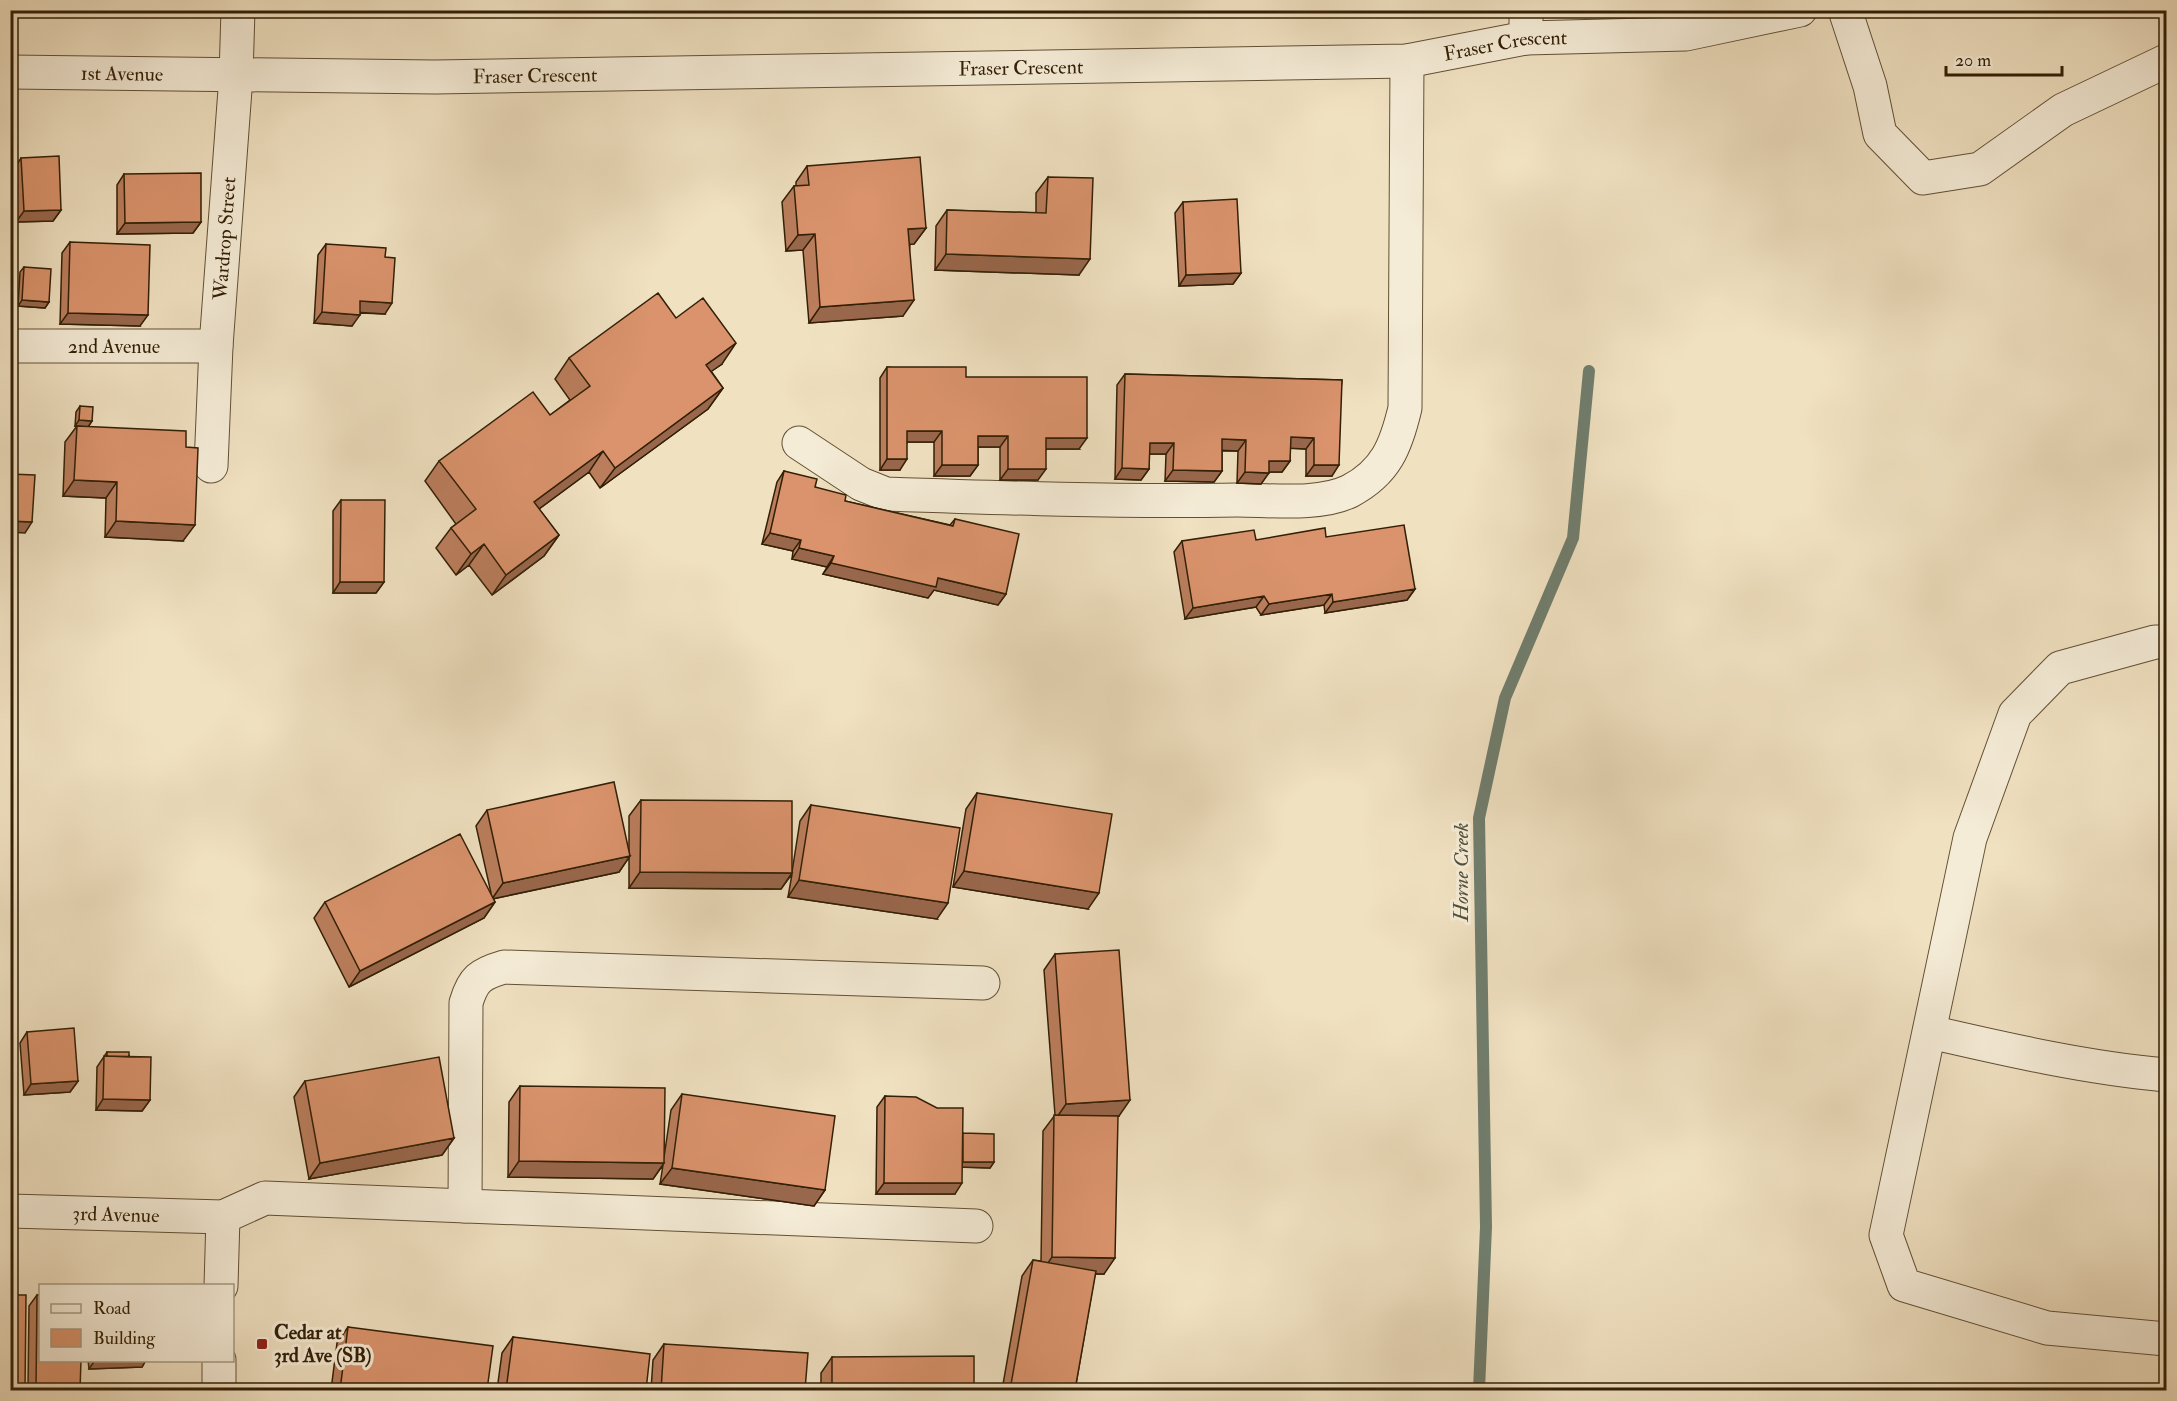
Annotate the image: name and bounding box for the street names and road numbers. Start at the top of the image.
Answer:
street label: Fraser Crescent [1441,25,1568,67]
street label: Fraser Crescent [958,54,1084,81]
street label: 1st Avenue [81,61,163,87]
street label: Fraser Crescent [472,62,598,89]
street label: Wardrop Street [207,175,242,302]
street label: 2nd Avenue [68,334,160,359]
street label: 3rd Avenue [72,1201,160,1228]

